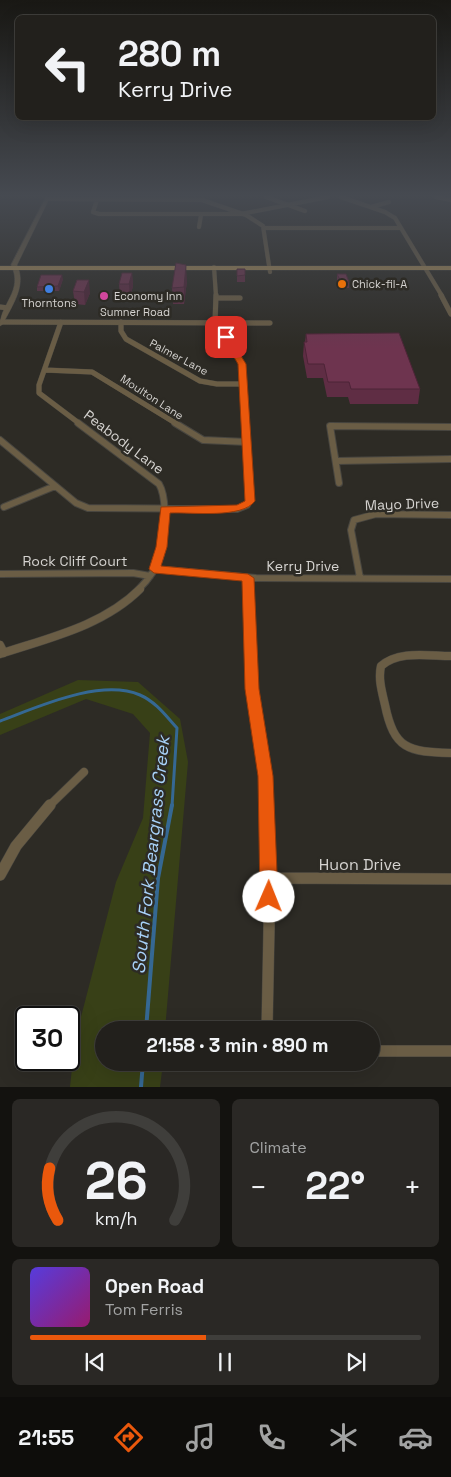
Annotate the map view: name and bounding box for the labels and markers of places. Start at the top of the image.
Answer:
place label: Chick-fil-A [352,277,407,291]
marker: Chick-fil-A [336,278,348,290]
marker: Thorntons [43,283,55,295]
place label: Economy Inn [114,289,182,303]
marker: Economy Inn [98,290,110,302]
place label: Thorntons [22,296,77,310]
pin [205,316,247,358]

